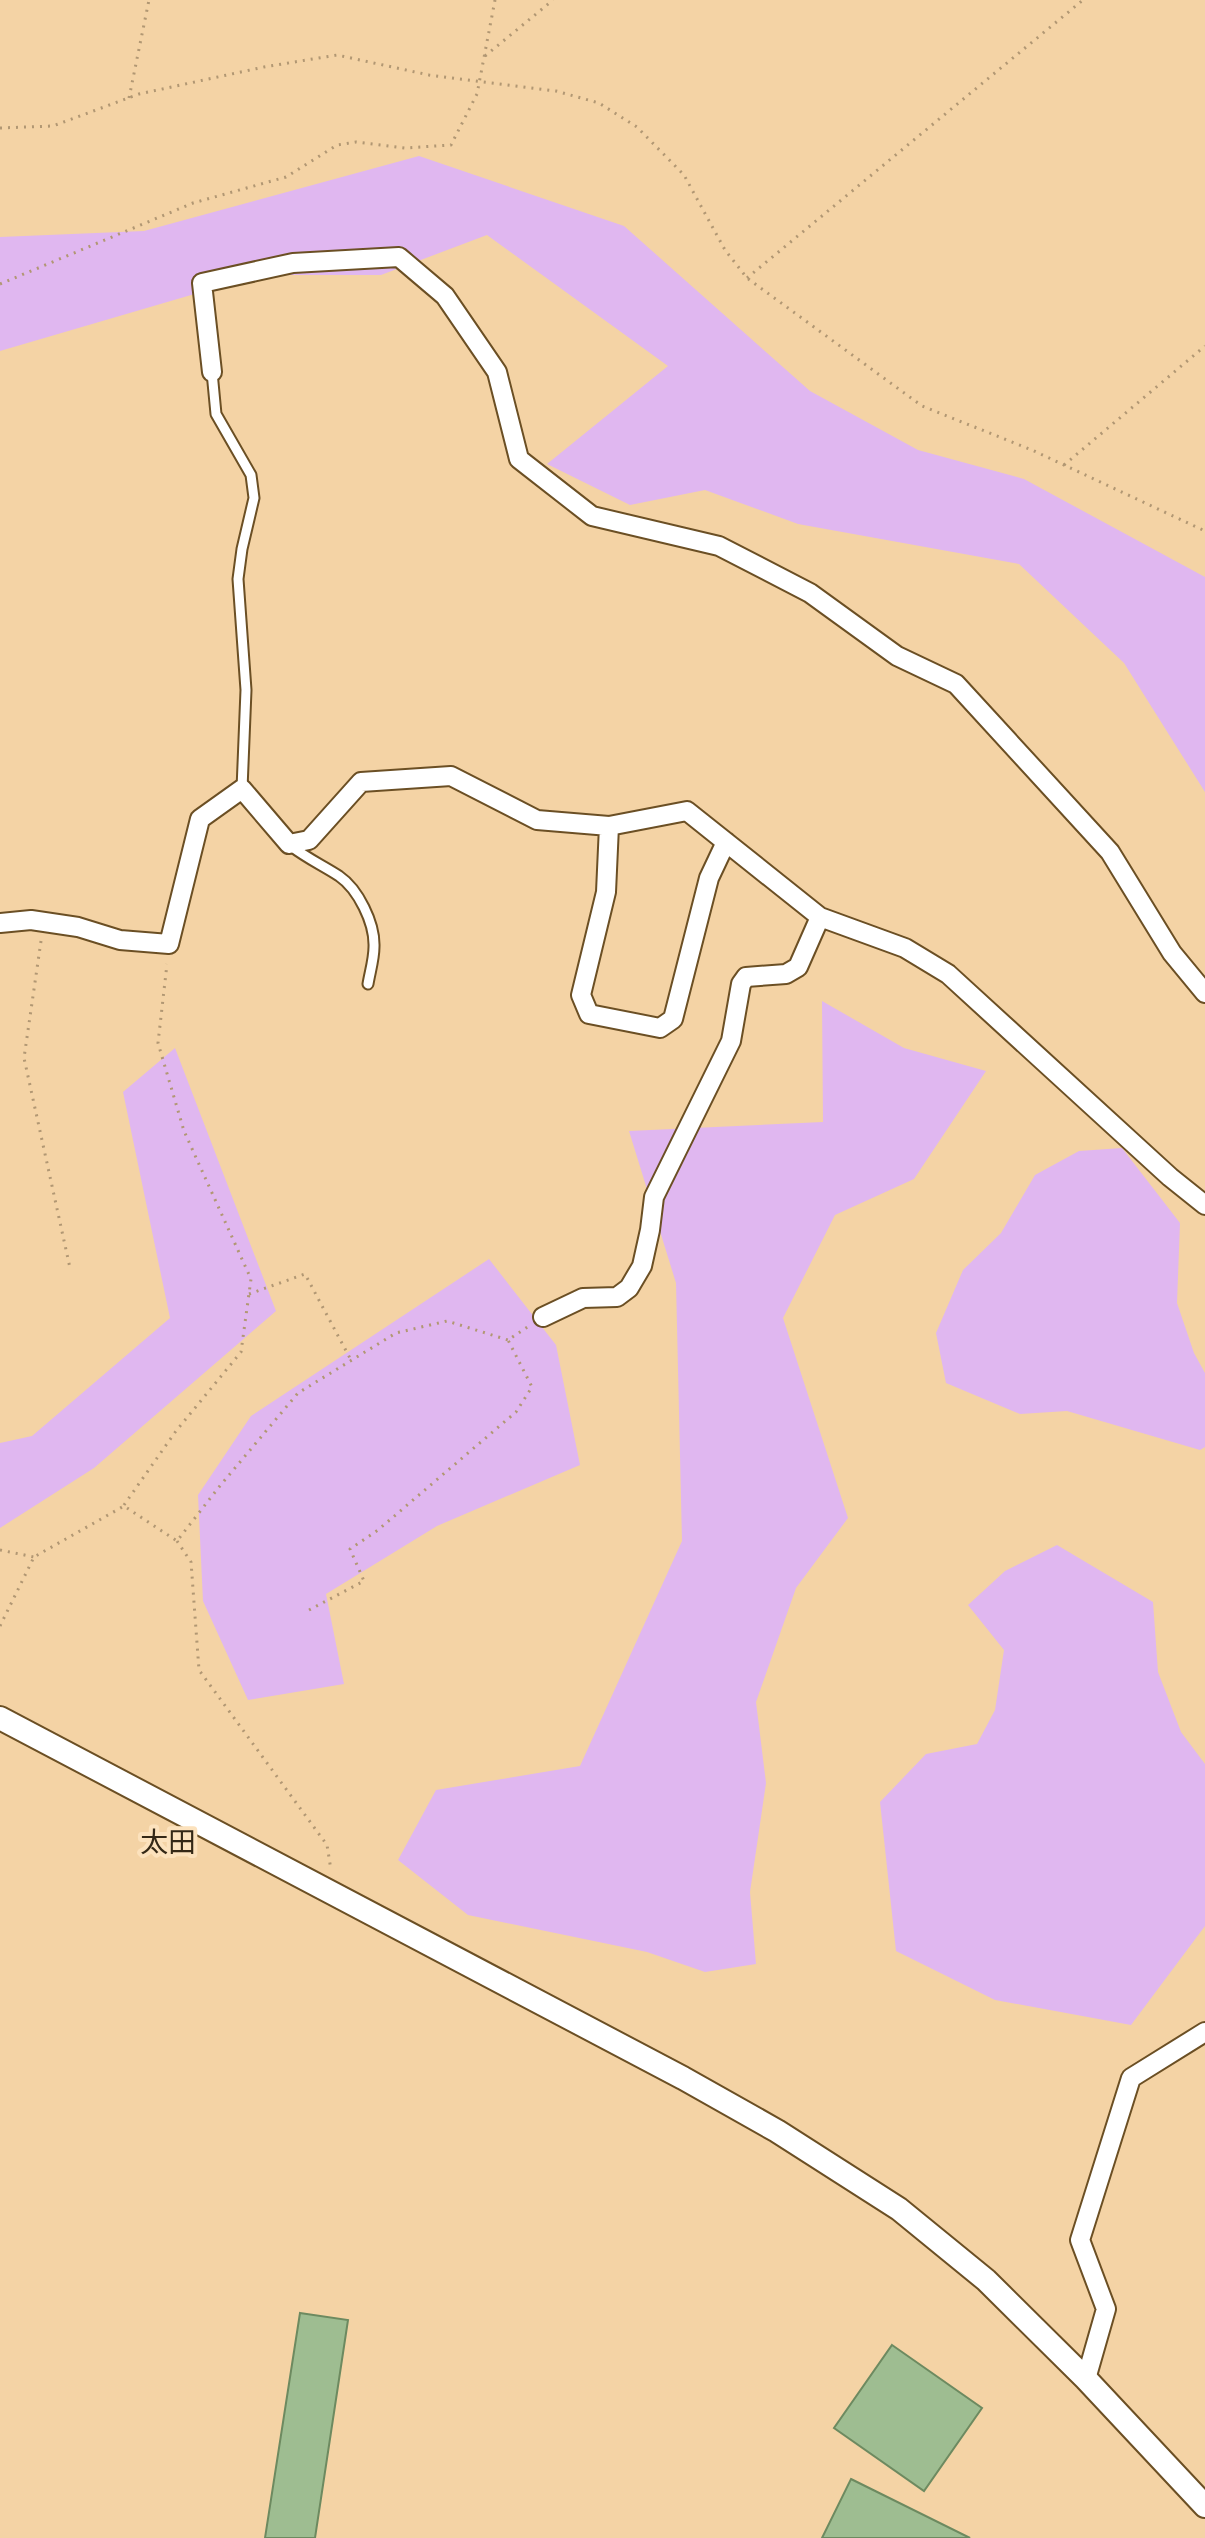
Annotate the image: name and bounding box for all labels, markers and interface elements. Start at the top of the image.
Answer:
district label: 太田 [140,1824,196,1858]

